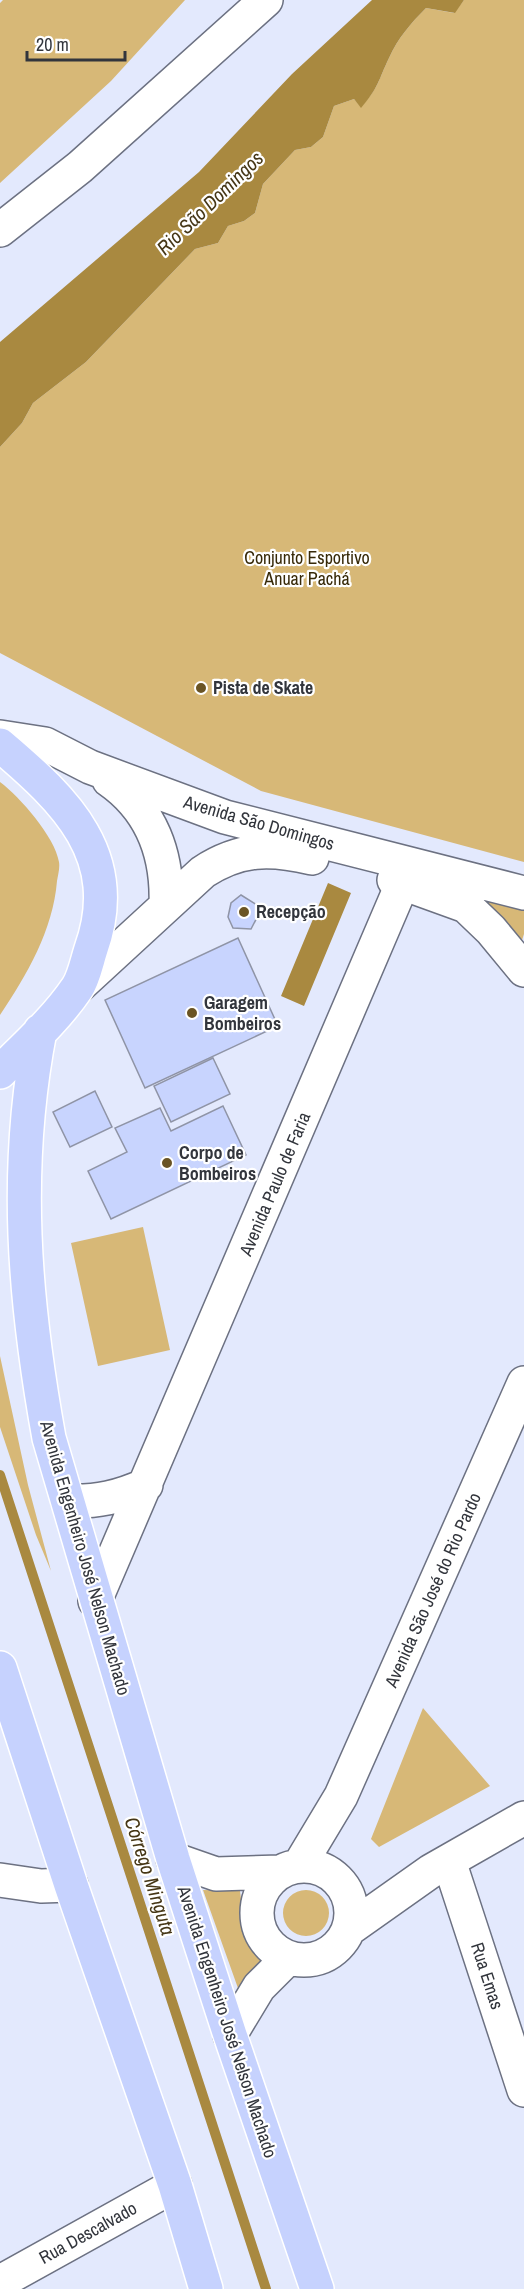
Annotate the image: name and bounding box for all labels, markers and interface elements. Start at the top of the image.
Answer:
scale bar [27,24,124,62]
text: 20 m [36,32,69,57]
water label: Rio São Domingos [150,145,269,260]
park label: Conjunto Esportivo Anuar Pachá [244,545,370,591]
place label: Pista de Skate [213,675,313,700]
marker: Pista de Skate [194,681,208,695]
street label: Avenida São Domingos [180,789,337,856]
place label: Recepção [256,899,326,924]
marker: Recepção [237,905,251,919]
place label: Garagem Bombeiros [204,990,281,1036]
marker: Garagem Bombeiros [185,1006,199,1020]
street label: Avenida Paulo de Faria [233,1108,316,1261]
place label: Corpo de Bombeiros [179,1140,256,1186]
marker: Corpo de Bombeiros [160,1156,174,1170]
street label: Avenida Engenheiro José Nelson Machado [34,1417,137,1698]
street label: Avenida São José do Rio Pardo [378,1488,487,1692]
water label: Córrego Minguta [119,1813,182,1939]
street label: Avenida Engenheiro José Nelson Machado [171,1882,283,2161]
street label: Rua Emas [465,1939,510,2012]
street label: Rua Descalvado [34,2195,141,2270]

